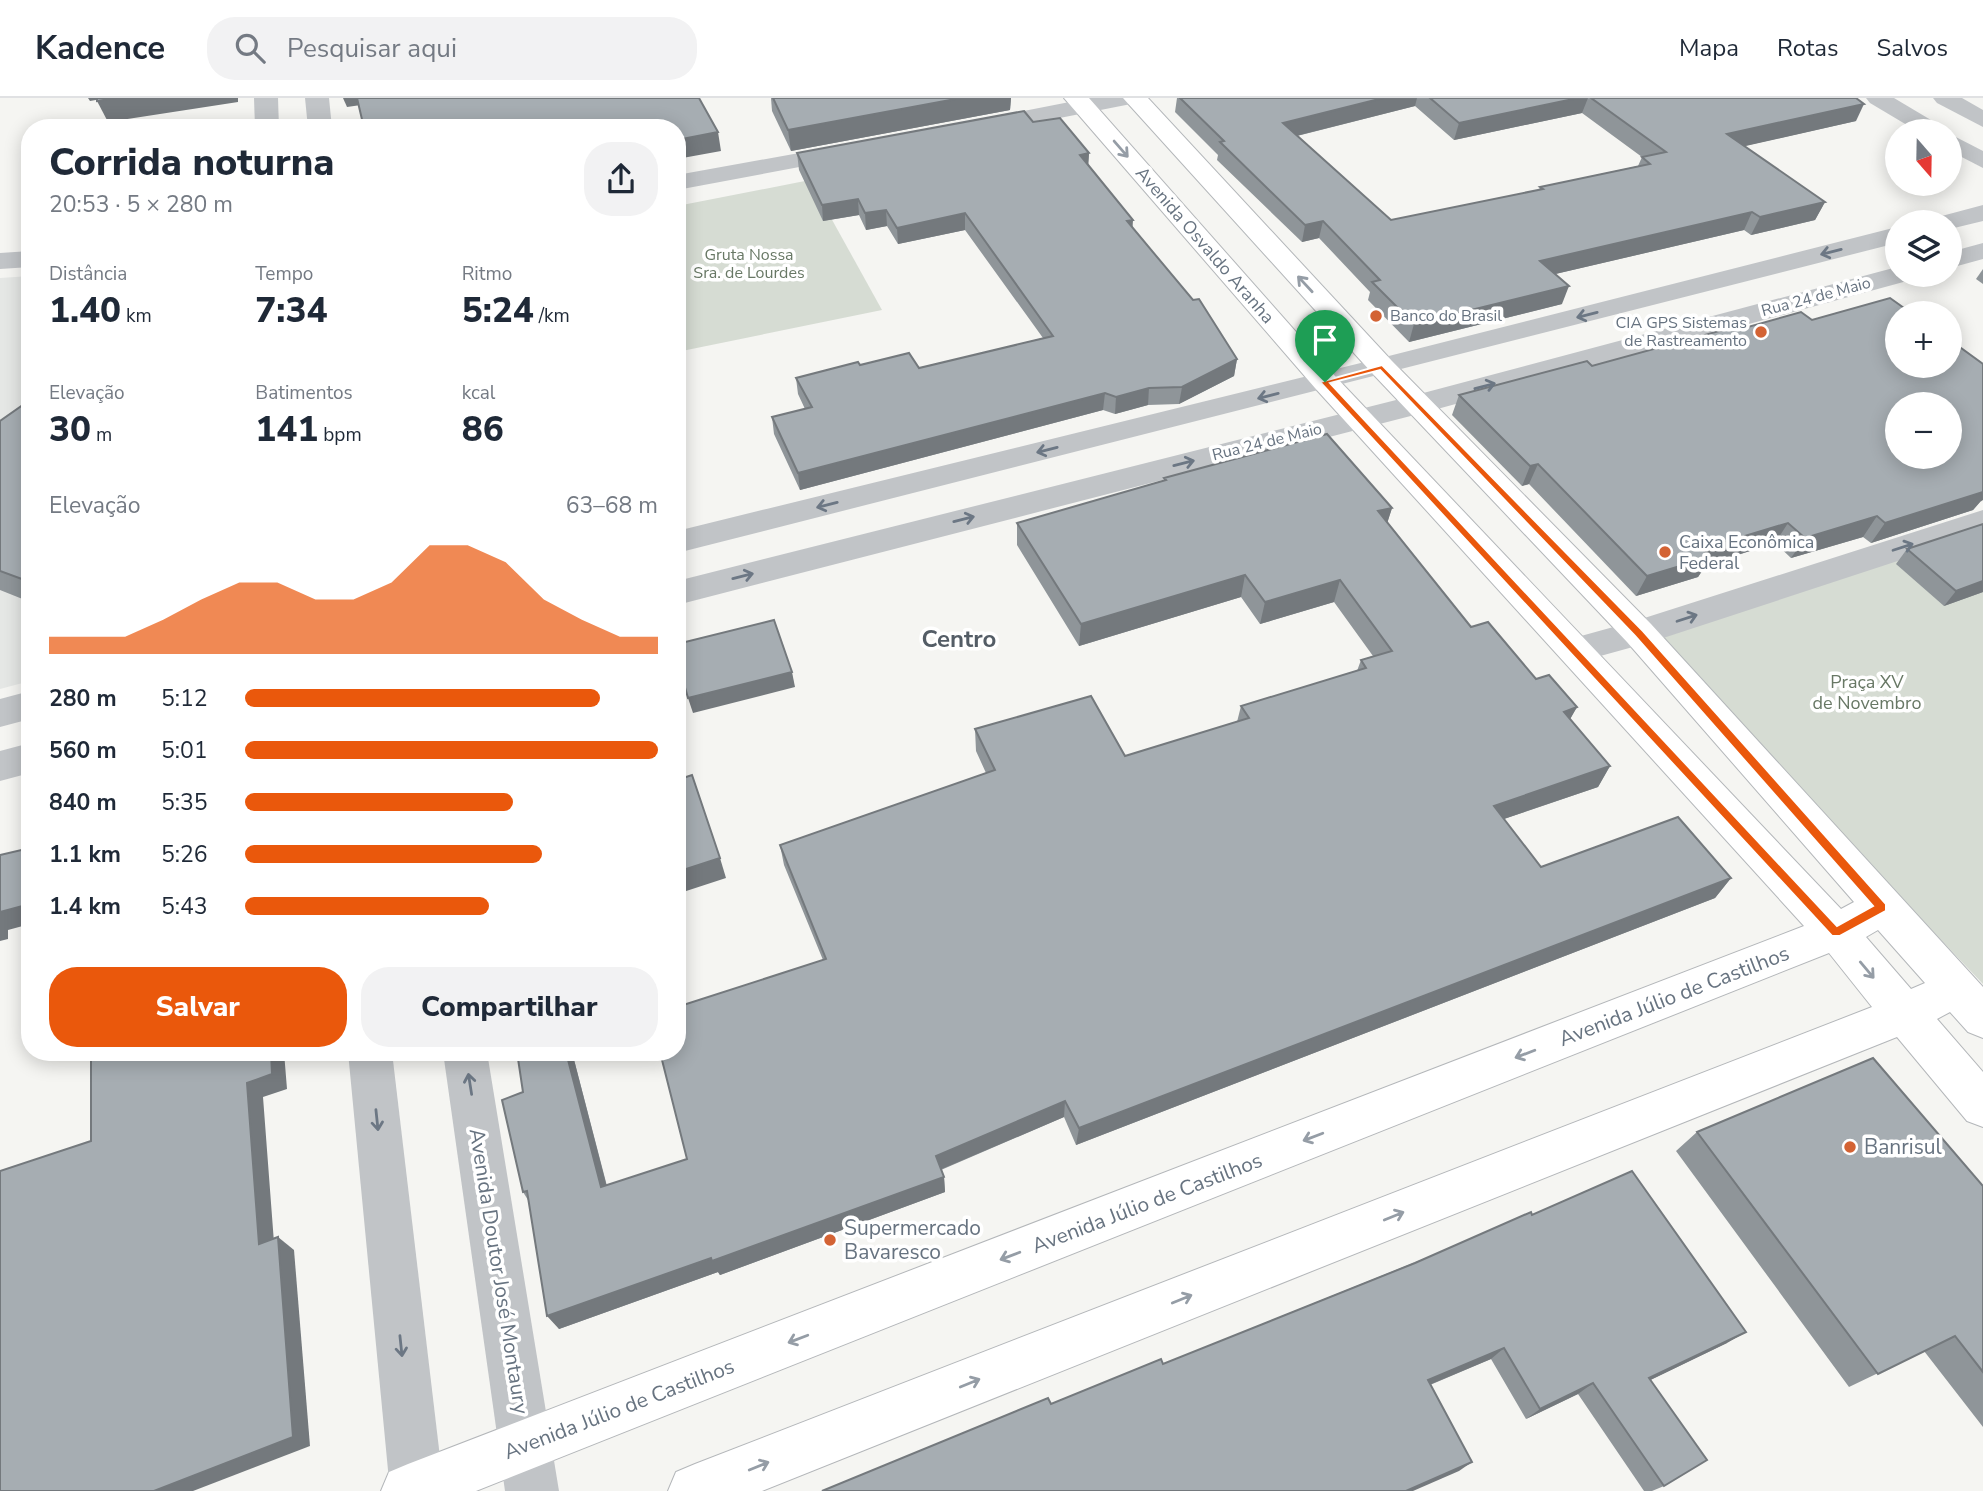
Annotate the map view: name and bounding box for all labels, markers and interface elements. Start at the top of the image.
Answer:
search box [207,17,697,80]
text: Kadence [35,26,165,71]
icon: search [231,29,269,67]
text: Pesquisar aqui [287,31,457,66]
text: Mapa [1679,32,1739,64]
text: Rotas [1777,32,1839,64]
text: Salvos [1877,32,1948,64]
north arrow [1885,119,1962,196]
map controls [1885,119,1962,469]
text: Corrida noturna [49,137,334,188]
one-way arrow [1113,140,1129,158]
button: share [584,142,658,216]
street label: Avenida Osvaldo Aranha [1130,161,1280,329]
text: 20:53 · 5 × 280 m [49,189,233,220]
button: layers [1885,210,1962,287]
park label: Gruta Nossa Sra. de Lourdes [693,244,805,284]
one-way arrow [1820,246,1843,259]
text: Distância [49,261,127,287]
text: Tempo [255,261,313,287]
text: Ritmo [462,261,512,287]
street label: Rua 24 de Maio [1759,272,1873,322]
one-way arrow [1297,276,1314,293]
text: 1.40 [49,287,121,334]
text: 7:34 [255,287,327,334]
text: 5:24 [462,287,534,334]
button: + [1885,301,1962,378]
text: km [121,303,152,329]
text: /km [534,303,570,329]
place label: Banco do Brasil [1390,305,1502,327]
marker: Banco do Brasil [1368,308,1384,324]
one-way arrow [1576,309,1599,322]
pin [1295,310,1355,382]
place label: CIA GPS Sistemas de Rastreamento [1616,312,1747,352]
icon: arrive [1306,321,1344,359]
marker: CIA GPS Sistemas de Rastreamento [1753,324,1769,340]
one-way arrow [1474,379,1496,392]
text: Elevação [49,380,125,406]
text: Batimentos [255,380,353,406]
text: kcal [462,380,495,406]
one-way arrow [1257,390,1280,403]
button: − [1885,392,1962,469]
text: 30 [49,406,91,453]
text: 141 [255,406,318,453]
text: 86 [462,406,504,453]
street label: Rua 24 de Maio [1210,418,1324,466]
text: m [91,422,112,448]
text: bpm [318,422,362,448]
one-way arrow [1037,444,1059,457]
one-way arrow [1172,456,1195,469]
text: Elevação [49,490,141,521]
text: 63–68 m [566,490,658,521]
one-way arrow [816,499,839,512]
one-way arrow [952,512,975,525]
place label: Caixa Econômica Federal [1679,530,1814,575]
one-way arrow [1892,540,1914,552]
marker: Caixa Econômica Federal [1657,544,1673,560]
one-way arrow [731,569,754,582]
one-way arrow [1676,610,1698,623]
district label: Centro [922,623,996,655]
park label: Praça XV de Novembro [1813,670,1921,715]
text: 280 m [49,683,117,714]
text: 5:12 [161,683,208,714]
text: 560 m [49,735,117,766]
text: 5:01 [161,735,208,766]
text: 840 m [49,787,117,818]
text: 5:35 [161,787,208,818]
text: 1.1 km [49,839,121,870]
text: 5:26 [161,839,208,870]
text: 1.4 km [49,891,121,922]
text: 5:43 [161,891,208,922]
street label: Avenida Júlio de Castilhos [1555,939,1793,1053]
one-way arrow [1859,961,1875,979]
button: Salvar [49,967,347,1047]
button: Compartilhar [361,967,658,1047]
one-way arrow [1514,1049,1536,1062]
one-way arrow [463,1074,476,1096]
one-way arrow [371,1108,384,1130]
street label: Avenida Doutor José Montaury [463,1126,535,1416]
one-way arrow [1302,1132,1324,1145]
place label: Banrisul [1864,1133,1943,1161]
marker: Banrisul [1842,1139,1858,1155]
street label: Avenida Júlio de Castilhos [1028,1146,1266,1260]
one-way arrow [1382,1208,1404,1221]
place label: Supermercado Bavaresco [844,1214,981,1266]
marker: Supermercado Bavaresco [822,1232,838,1248]
one-way arrow [999,1251,1021,1264]
one-way arrow [1171,1292,1192,1305]
one-way arrow [395,1334,408,1357]
one-way arrow [788,1334,809,1347]
street label: Avenida Júlio de Castilhos [500,1352,738,1466]
one-way arrow [959,1375,981,1388]
one-way arrow [747,1458,769,1471]

